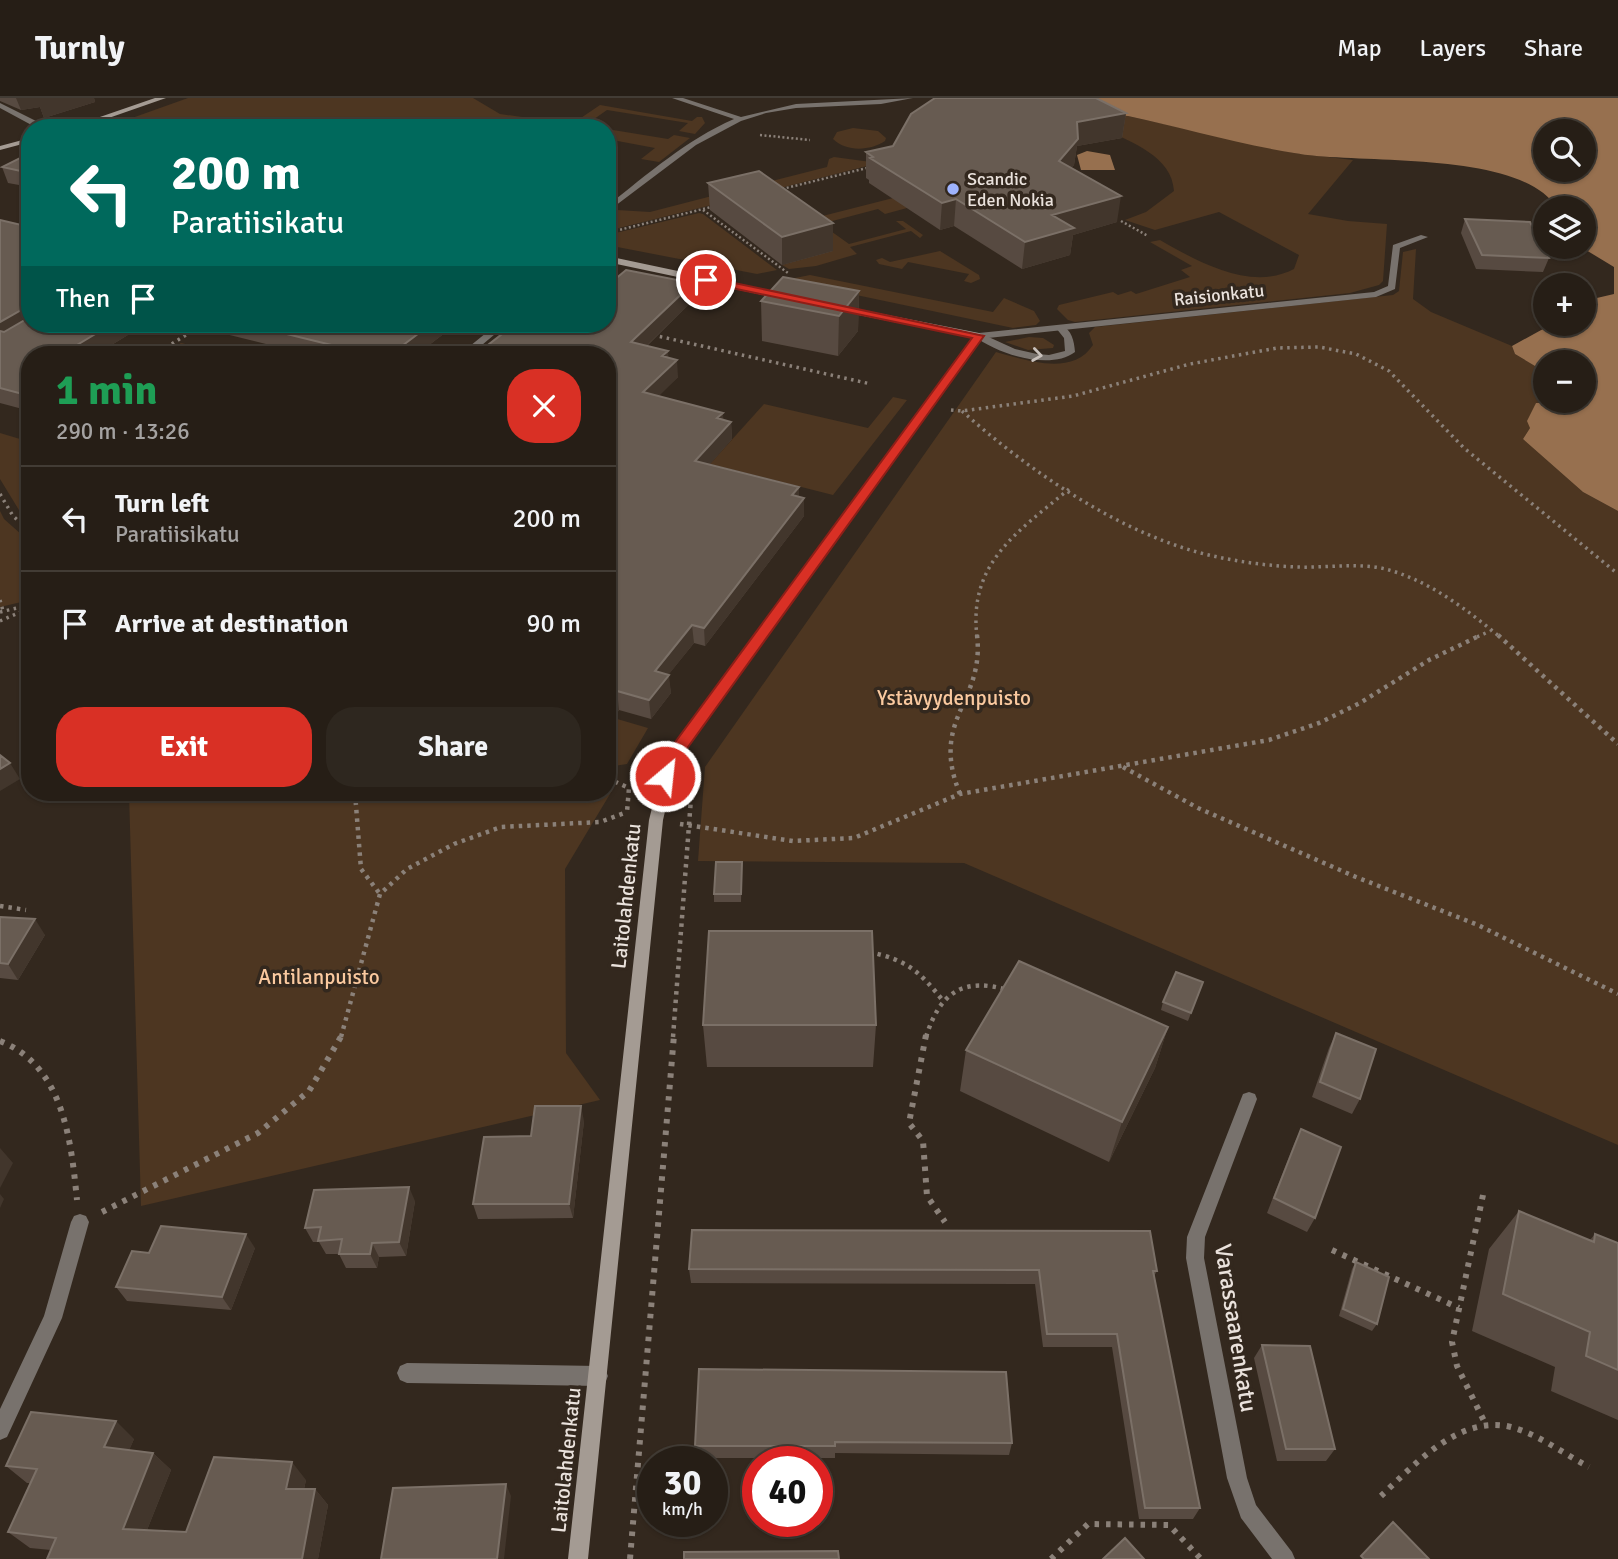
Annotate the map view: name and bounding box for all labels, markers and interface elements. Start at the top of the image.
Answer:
text: Turnly [35,28,125,69]
text: Map [1337,33,1382,63]
text: Layers [1420,33,1486,63]
text: Share [1524,33,1583,63]
map controls [1533,119,1596,413]
button: search [1533,119,1596,182]
text: 200 m [171,143,301,203]
icon: left [56,147,147,238]
place label: Scandic Eden Nokia [967,168,1054,211]
marker: Scandic Eden Nokia [945,181,961,197]
button: layers [1533,196,1596,259]
text: Paratiisikatu [171,203,344,242]
pin [676,250,736,310]
icon: arrive [687,261,725,299]
button: + [1533,273,1596,336]
street label: Raisionkatu [1173,279,1265,311]
icon: arrive [124,280,162,318]
text: Then [56,283,110,315]
one-way arrow [1031,348,1043,363]
button: − [1533,350,1596,413]
text: 1 min [56,365,157,416]
button: close [507,369,581,443]
text: 290 m · 13:26 [56,417,190,446]
text: Turn left [115,488,209,520]
icon: left [56,500,94,538]
text: 200 m [512,503,581,535]
text: Paratiisikatu [115,520,240,549]
icon: arrive [56,605,94,643]
text: Arrive at destination [115,608,348,640]
text: 90 m [526,608,581,640]
park label: Ystävyydenpuisto [877,685,1031,711]
button: Exit [56,707,312,787]
button: Share [326,707,581,787]
position arrow [628,739,702,813]
street label: Laitolahdenkatu [605,822,647,970]
park label: Antilanpuisto [258,964,380,990]
street label: Varassaarenkatu [1208,1242,1264,1414]
street label: Laitolahdenkatu [545,1386,587,1534]
speed limit sign: 40 [742,1446,833,1537]
text: 30 [664,1461,701,1504]
text: km/h [662,1498,703,1520]

